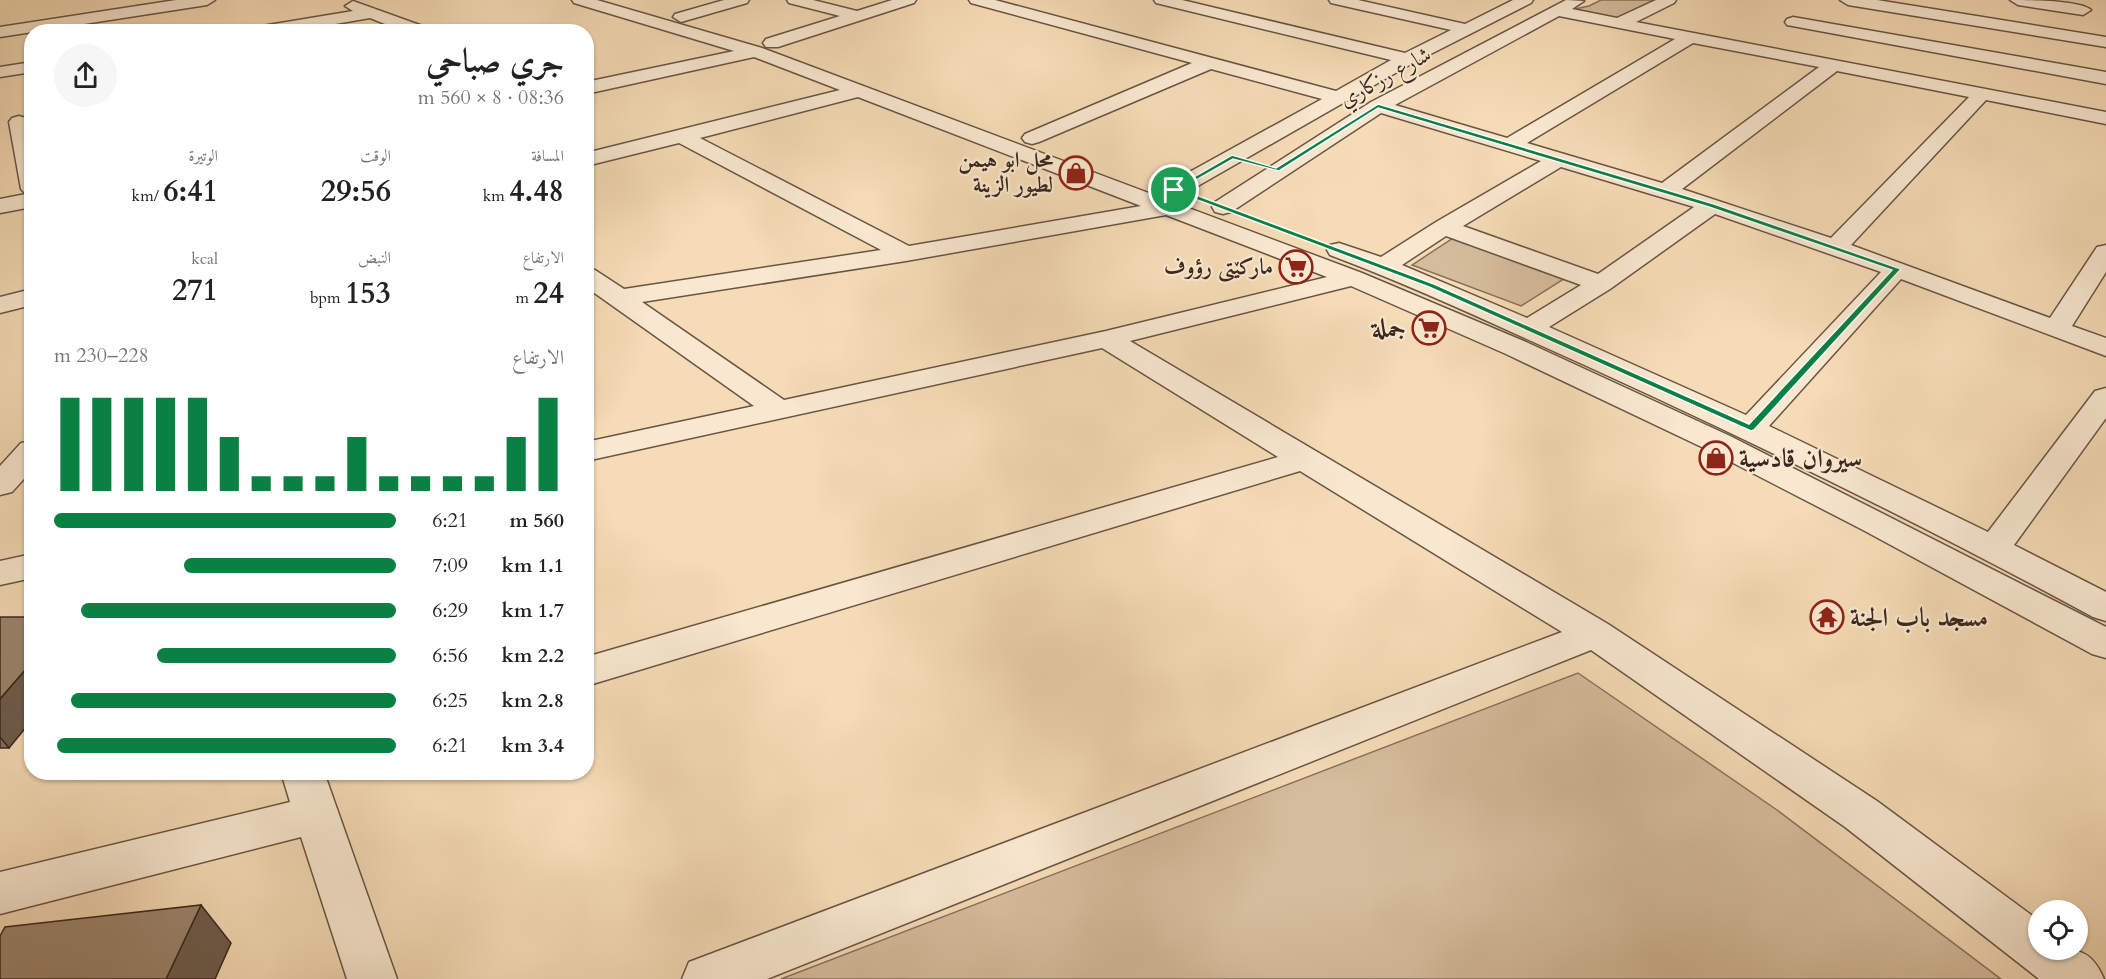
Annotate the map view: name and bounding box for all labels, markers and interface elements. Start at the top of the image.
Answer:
text: جري صباحي [426,39,564,84]
street label: شارع رزكاري [1334,39,1438,117]
button: share [54,44,117,107]
text: 08:36 · 8 × 560 m [418,84,564,111]
text: الوتيرة [188,145,218,167]
text: الوقت [360,145,391,167]
text: المسافة [531,145,564,167]
place label: محل ابو هيمن لطيور الزينة [958,145,1054,200]
shop icon: محل ابو هيمن لطيور الزينة [1058,155,1094,191]
pin [1148,164,1199,215]
text: 6:41 [163,171,218,212]
text: 29:56 [321,171,391,212]
text: 4.48 [509,171,564,212]
icon: arrive [1157,173,1190,206]
text: /km [132,185,163,207]
text: km [483,185,509,207]
text: النبض [358,247,391,269]
text: الارتفاع [522,247,564,269]
text: kcal [191,248,218,270]
supermarket icon: ماركێتى رؤوف [1278,249,1314,285]
place label: ماركێتى رؤوف [1164,252,1273,282]
text: 271 [172,270,218,311]
text: 153 [345,273,391,314]
text: 24 [533,273,564,314]
text: bpm [310,287,345,309]
text: m [515,287,533,309]
supermarket icon: جملة [1411,310,1447,346]
place label: جملة [1370,311,1406,346]
text: 228–230 m [54,342,149,369]
text: الارتفاع [512,344,564,371]
shop icon: سيروان قادسية [1698,440,1734,476]
place label: سيروان قادسية [1739,441,1862,476]
text: 6:21 [432,507,468,534]
text: 560 m [509,507,564,534]
text: 7:09 [432,552,468,579]
text: 1.1 km [501,552,564,579]
text: 6:29 [432,597,468,624]
text: 1.7 km [501,597,564,624]
temple icon: مسجد باب الجنة [1809,599,1845,635]
place label: مسجد باب الجنة [1850,600,1988,635]
text: 6:56 [432,642,468,669]
text: 2.2 km [501,642,564,669]
text: 6:25 [432,687,468,714]
text: 2.8 km [501,687,564,714]
text: 6:21 [432,732,468,759]
text: 3.4 km [501,732,564,759]
map controls [2028,900,2088,960]
button: locate [2028,900,2088,960]

